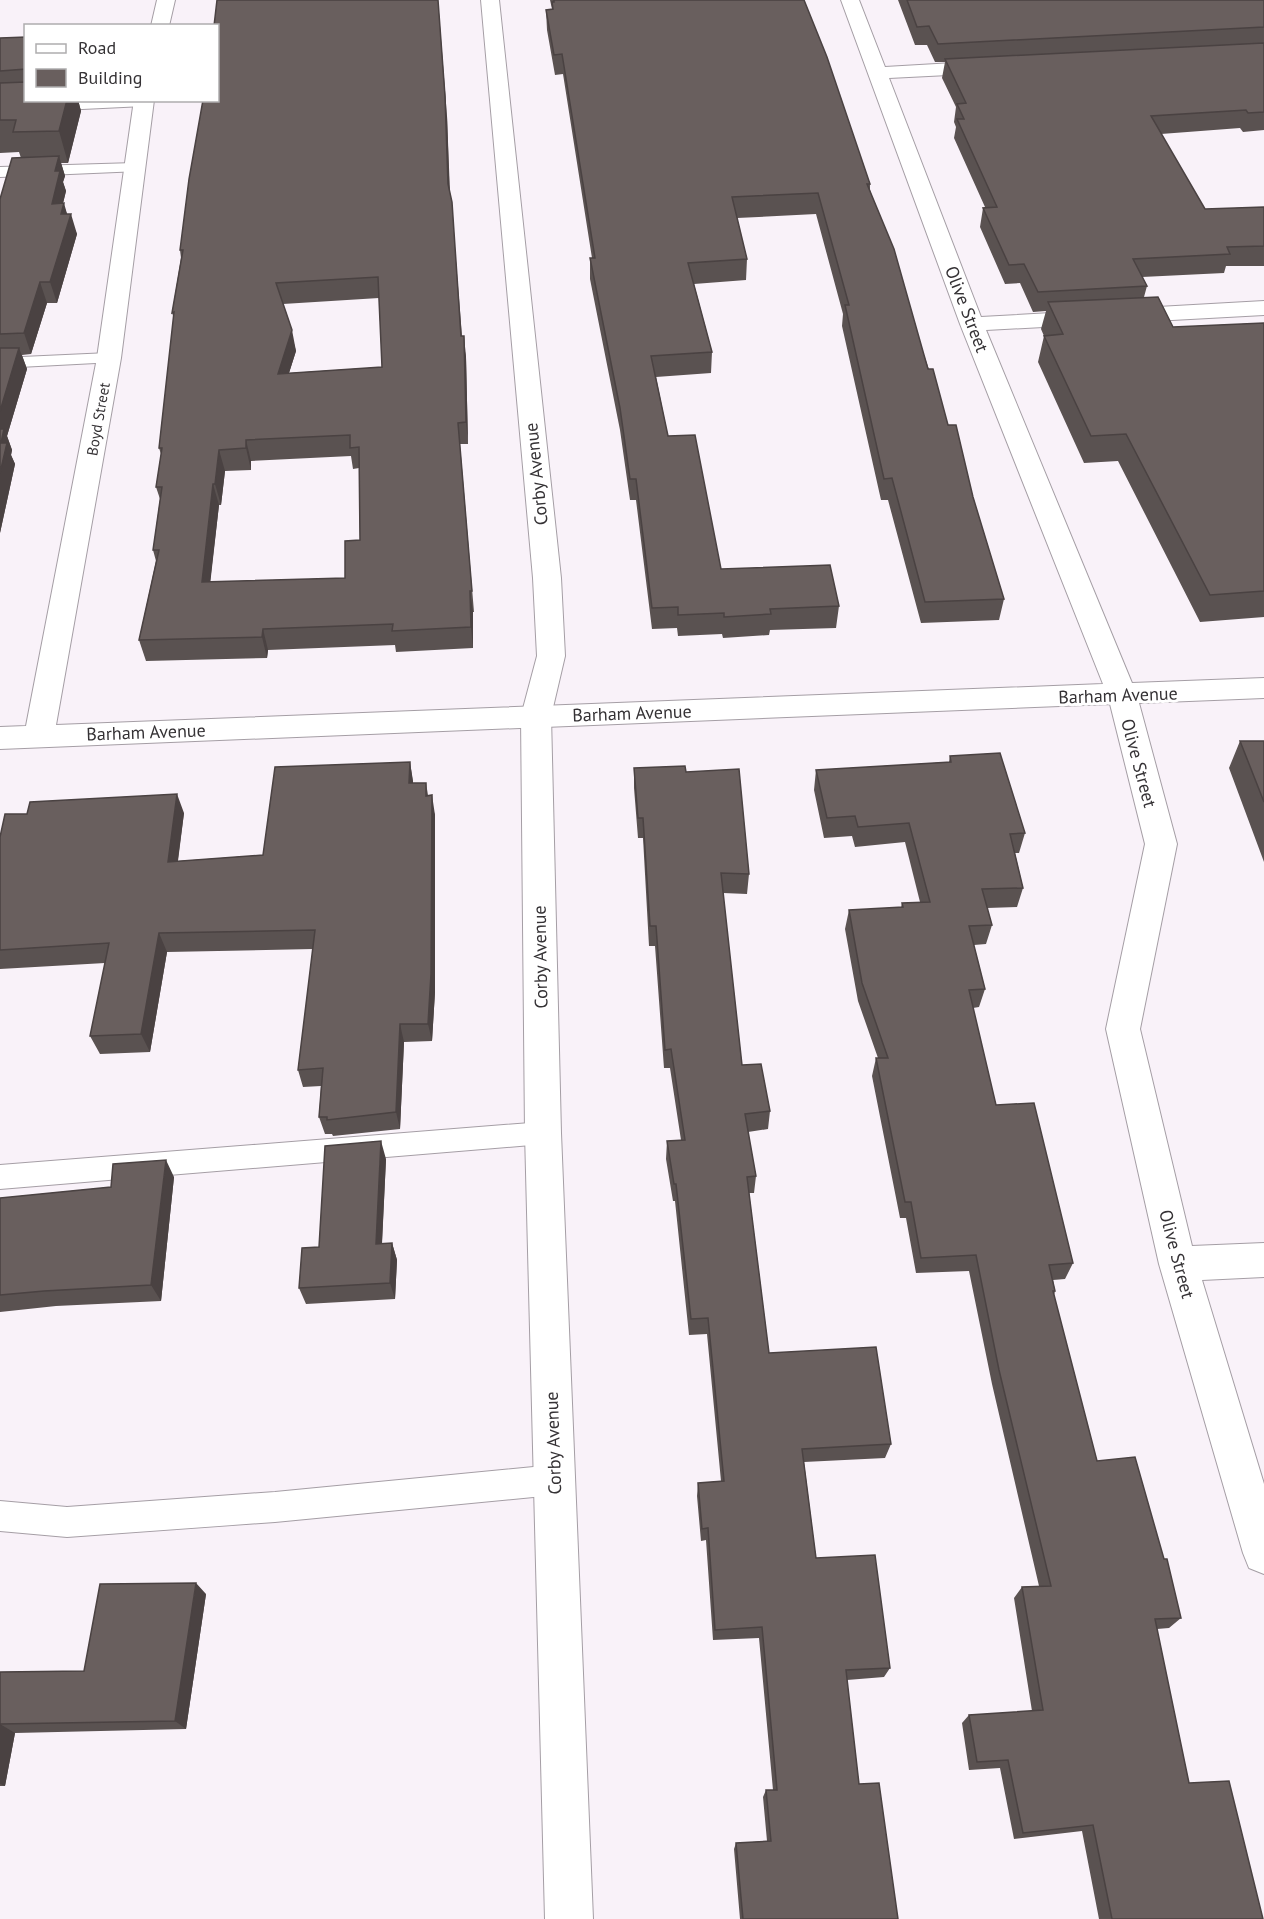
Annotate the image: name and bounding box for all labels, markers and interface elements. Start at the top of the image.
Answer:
legend [24,24,219,102]
text: Road [78,36,116,59]
text: Building [78,66,142,89]
street label: Olive Street [940,262,994,356]
street label: Boyd Street [82,381,114,457]
street label: Corby Avenue [519,422,553,526]
street label: Barham Avenue [1058,681,1178,709]
street label: Barham Avenue [572,699,692,727]
street label: Olive Street [1116,716,1162,810]
street label: Barham Avenue [86,718,206,746]
street label: Corby Avenue [528,905,552,1009]
street label: Olive Street [1154,1207,1200,1301]
street label: Corby Avenue [540,1391,566,1495]

